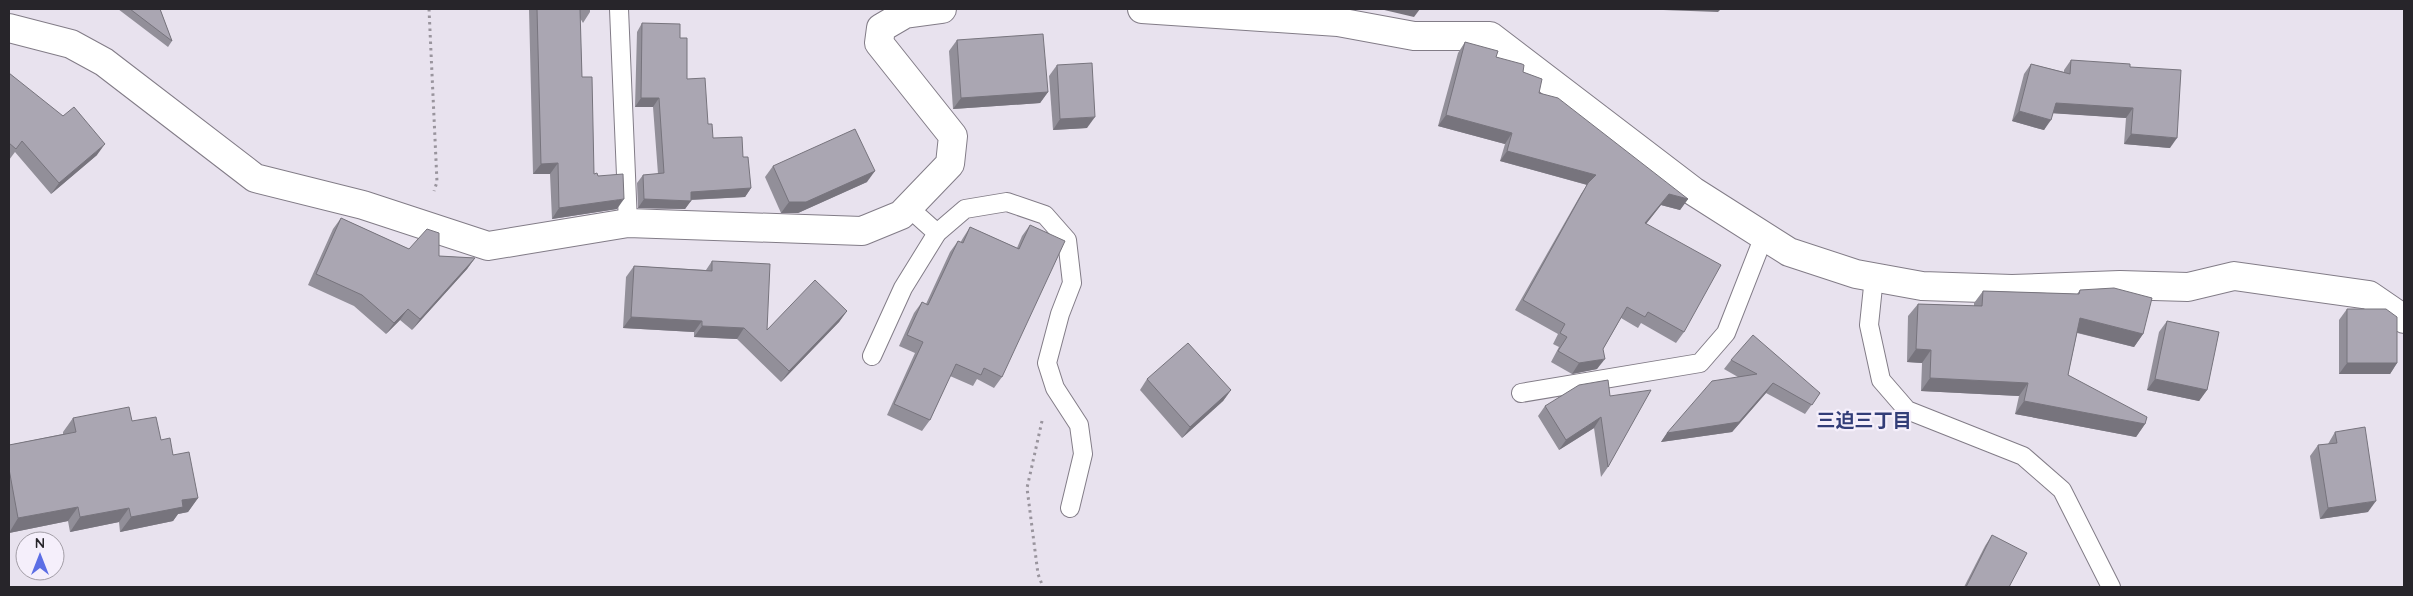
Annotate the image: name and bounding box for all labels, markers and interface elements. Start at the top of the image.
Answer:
district label: 三迫三丁目 [1816,408,1912,432]
north arrow [15,531,65,581]
text: N [35,534,45,552]

